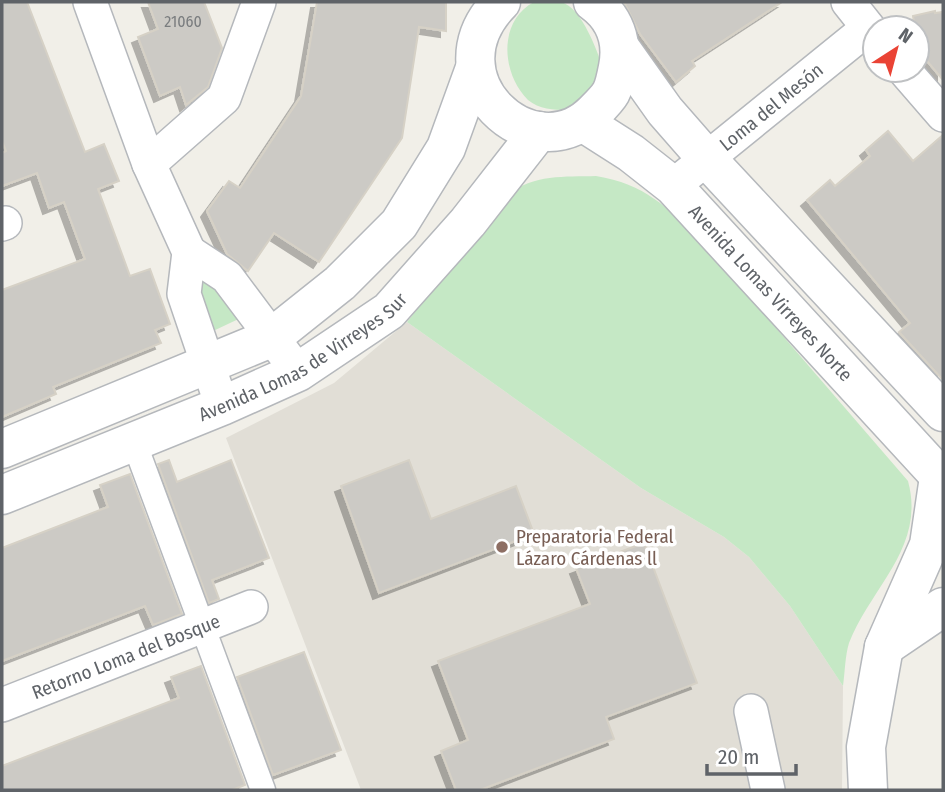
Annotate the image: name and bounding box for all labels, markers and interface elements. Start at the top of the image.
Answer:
house number: 21060 [164,12,202,31]
north arrow [861,14,931,84]
text: N [894,23,917,48]
street label: Loma del Mesón [715,58,828,156]
street label: Avenida Lomas Virreyes Norte [684,200,857,386]
street label: Avenida Lomas de Virreyes Sur [195,288,412,426]
place label: Preparatoria Federal Lázaro Cárdenas ll [516,525,674,570]
marker: Preparatoria Federal Lázaro Cárdenas ll [494,539,510,555]
street label: Retorno Loma del Bosque [29,609,223,704]
scale bar [707,732,796,776]
text: 20 m [718,744,759,770]

